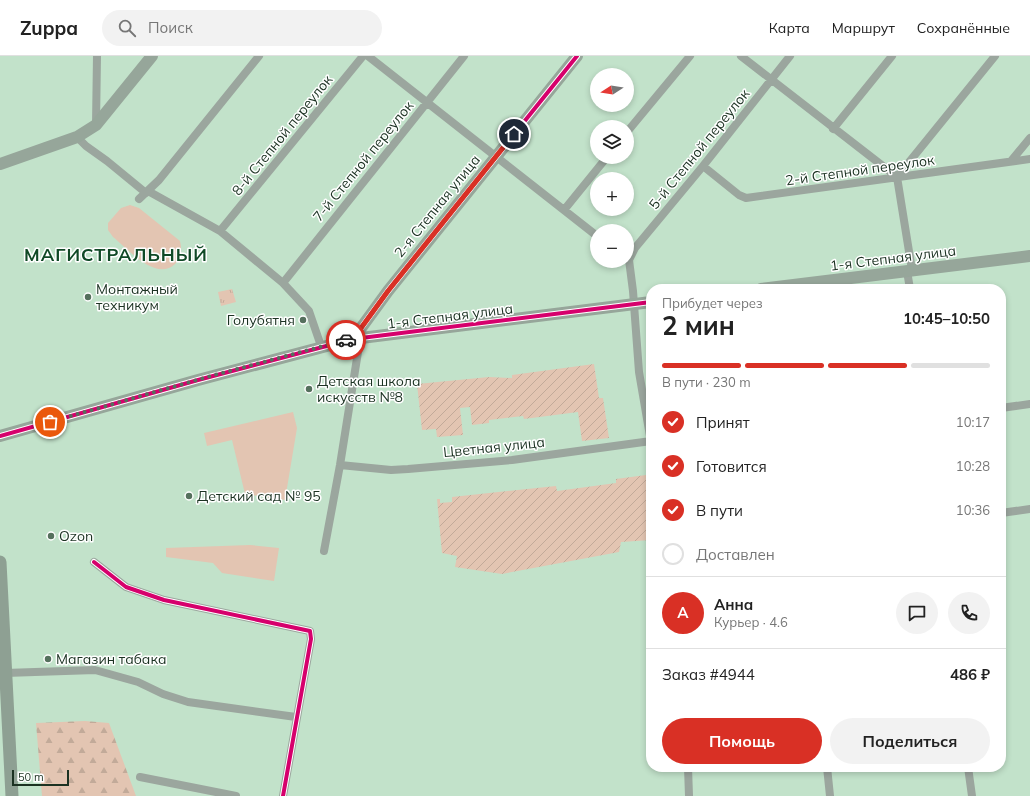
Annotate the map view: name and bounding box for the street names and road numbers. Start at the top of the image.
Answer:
street label: 8-й Степной переулок [228,71,337,199]
street label: 5-й Степной переулок [645,85,754,213]
street label: 7-й Степной переулок [309,97,418,225]
street label: 2-я Степная улица [390,151,484,261]
street label: 2-й Степной переулок [784,151,936,189]
street label: 1-я Степная улица [829,241,957,275]
street label: 1-я Степная улица [386,299,514,333]
street label: Цветная улица [442,433,546,461]

